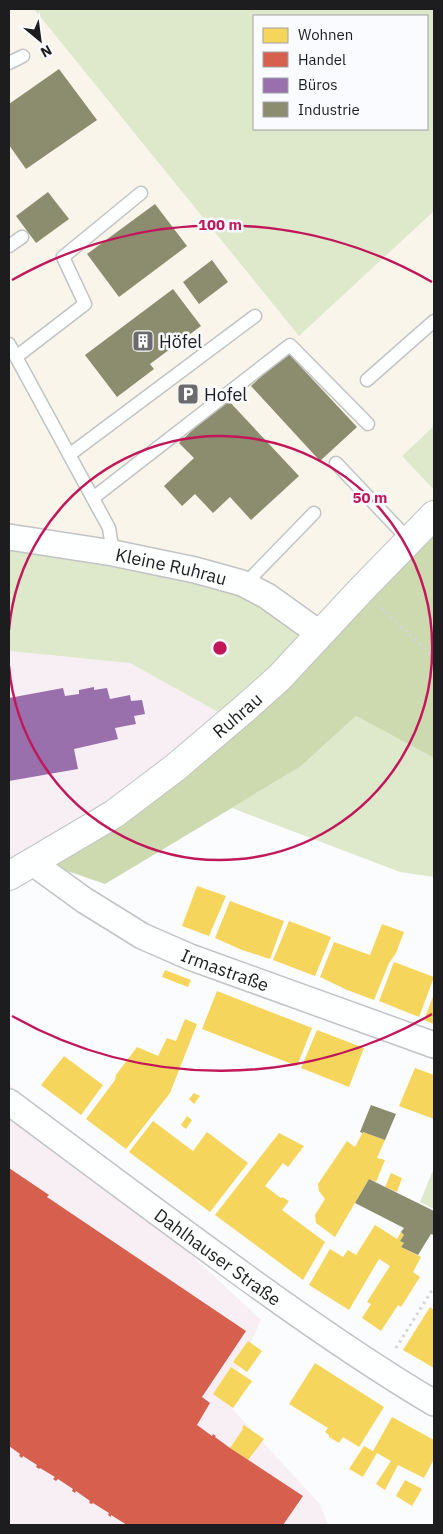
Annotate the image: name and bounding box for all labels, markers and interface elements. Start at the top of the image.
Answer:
north arrow [15,15,65,65]
legend [253,15,428,130]
text: Wohnen [298,25,353,44]
text: N [38,41,55,62]
text: Handel [298,50,346,69]
text: Büros [298,75,337,94]
text: Industrie [298,100,360,119]
text: 100 m [198,215,242,234]
building icon: Höfel [131,329,155,353]
place label: Höfel [159,330,202,353]
parking icon: Hofel [176,382,200,406]
place label: Hofel [204,383,247,406]
text: 50 m [353,488,387,507]
street label: Kleine Ruhrau [114,542,230,590]
centre of rings [211,639,229,657]
street label: Ruhrau [207,687,267,743]
street label: Irmastraße [178,943,272,996]
street label: Dahlhauser Straße [150,1203,286,1310]

